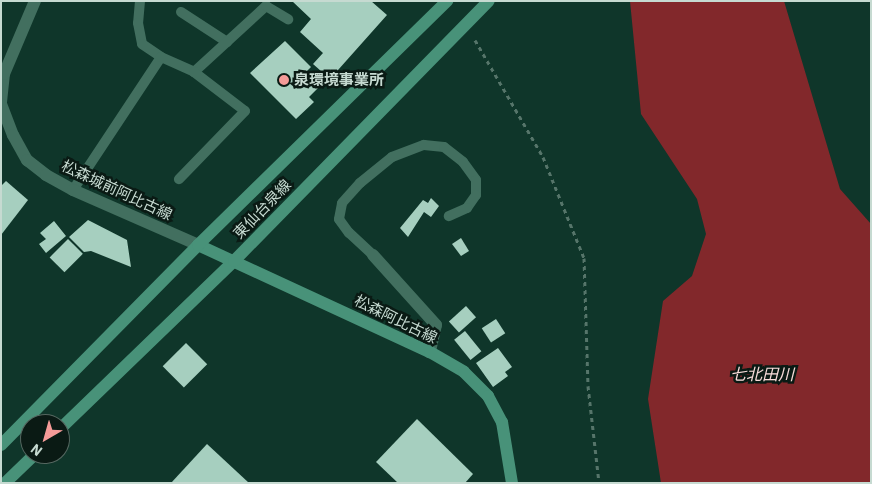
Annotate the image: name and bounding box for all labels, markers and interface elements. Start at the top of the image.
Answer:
place label: 泉環境事業所 [294,71,384,89]
marker: 泉環境事業所 [278,74,290,86]
street label: 松森城前阿比古線 [59,156,175,224]
street label: 東仙台泉線 [229,176,295,242]
street label: 松森阿比古線 [352,291,440,347]
water label: 七北田川 [730,364,794,384]
north arrow [20,414,70,464]
text: N [27,440,46,460]

